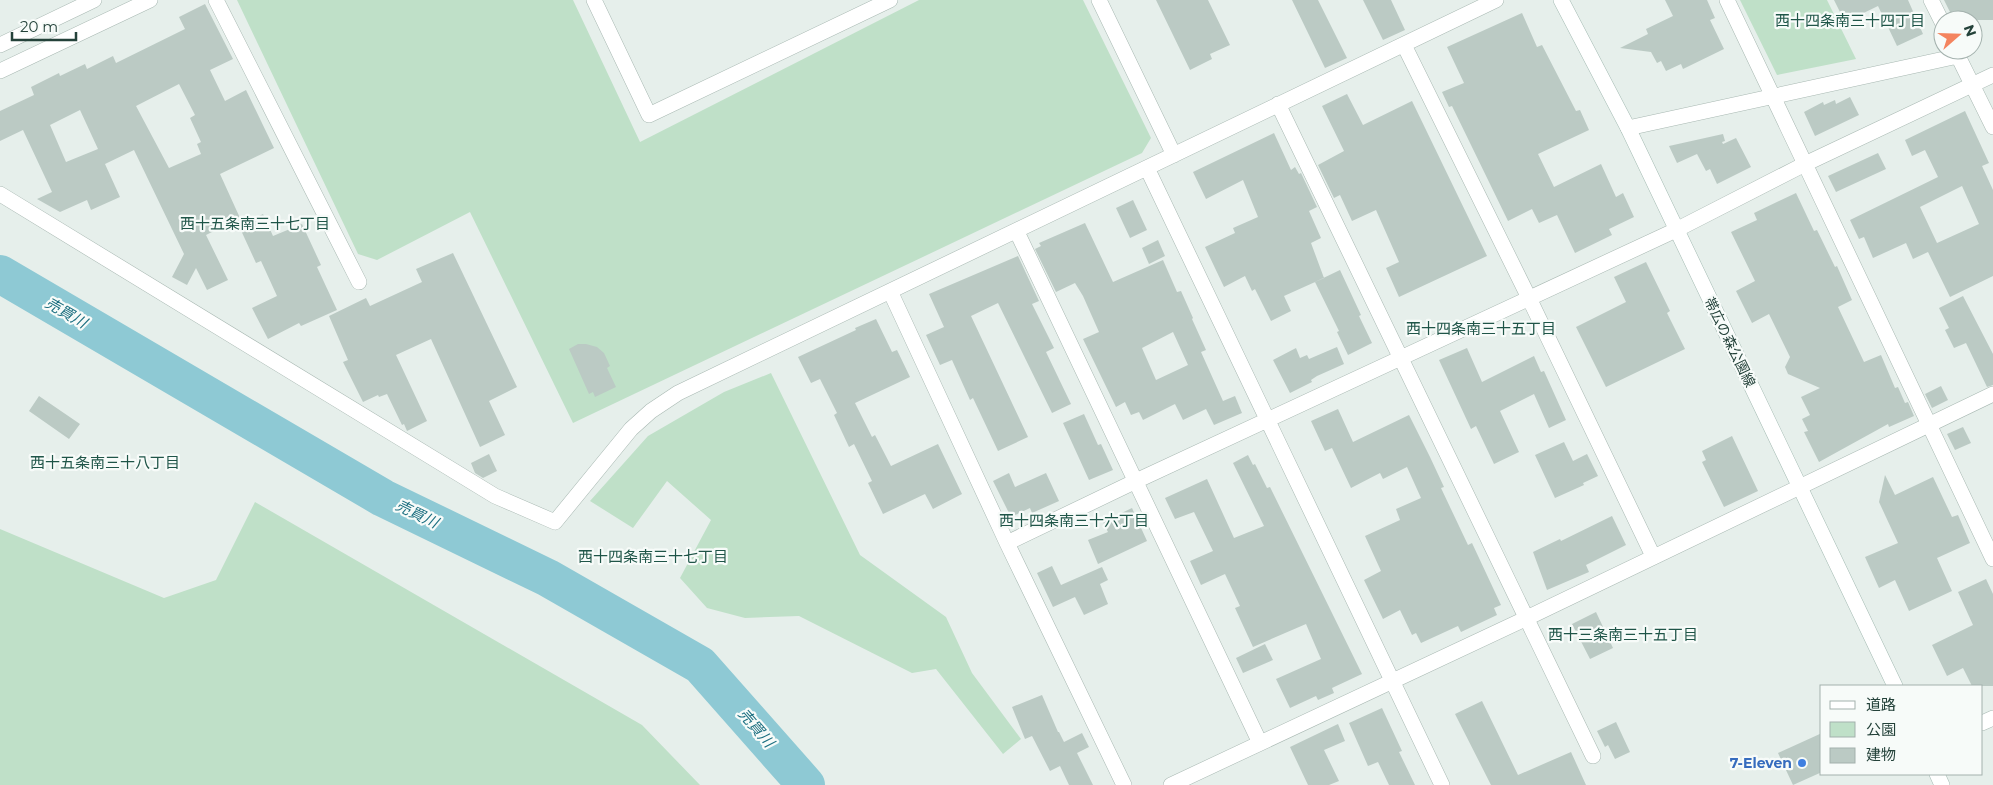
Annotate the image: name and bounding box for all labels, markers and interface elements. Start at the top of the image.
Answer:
scale bar [12,10,76,42]
north arrow [1933,10,1983,60]
district label: 西十四条南三十四丁目 [1775,11,1925,30]
text: 20 m [20,17,58,36]
text: N [1960,22,1981,39]
district label: 西十五条南三十七丁目 [180,214,330,233]
water label: 売買川 [42,293,92,333]
street label: 帯広の森公園線 [1700,294,1760,390]
district label: 西十四条南三十五丁目 [1406,319,1556,338]
district label: 西十五条南三十八丁目 [30,453,180,472]
water label: 売買川 [393,495,443,533]
district label: 西十四条南三十六丁目 [999,511,1149,530]
district label: 西十四条南三十七丁目 [578,547,728,566]
district label: 西十三条南三十五丁目 [1548,625,1698,644]
legend [1820,685,1983,775]
text: 道路 [1866,695,1896,714]
water label: 売買川 [734,704,780,752]
text: 公園 [1866,720,1896,739]
text: 建物 [1866,745,1896,764]
place label: 7-Eleven [1730,754,1792,772]
marker: 7-Eleven [1796,757,1808,769]

